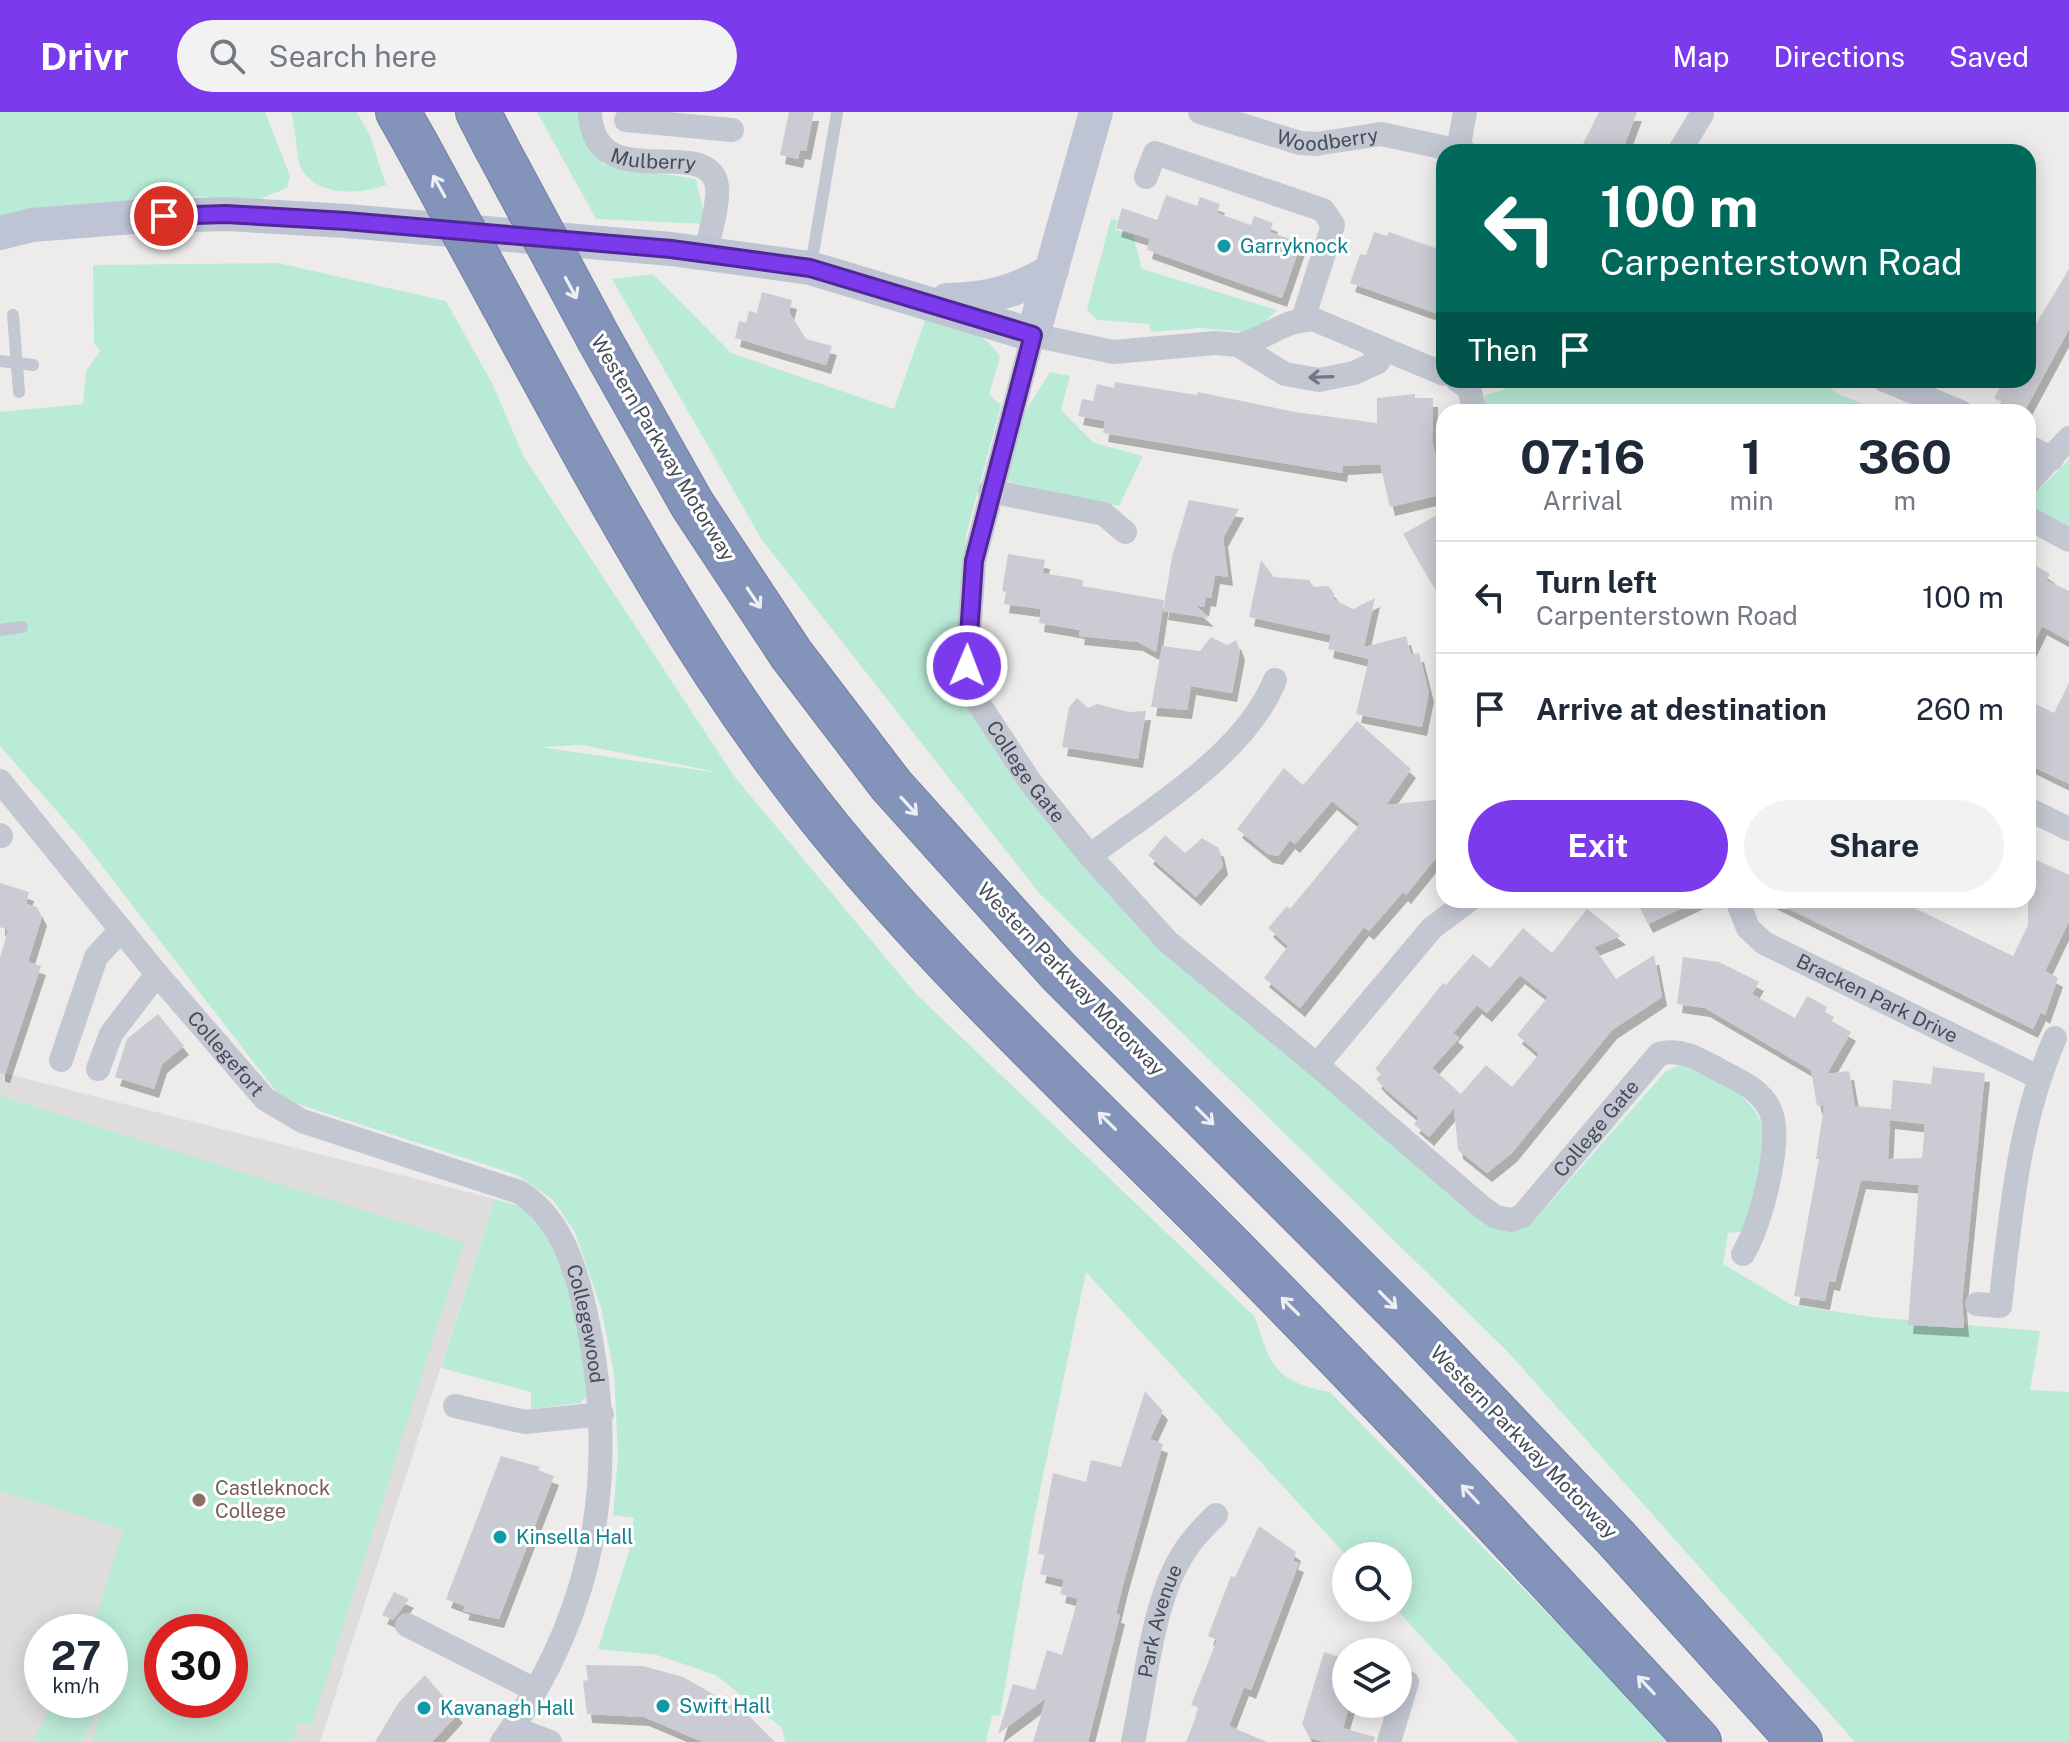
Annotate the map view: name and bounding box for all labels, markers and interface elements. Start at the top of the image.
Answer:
search box [177,20,737,92]
text: Drivr [40,34,129,79]
icon: search [205,34,249,78]
text: Search here [269,38,437,74]
text: Map [1673,40,1729,73]
text: Directions [1773,40,1905,73]
text: Saved [1949,40,2029,73]
street label: Woodberry [1273,123,1380,156]
street label: Mulberry [608,143,698,176]
text: 100 m [1600,174,1759,240]
one-way arrow [431,175,447,198]
icon: left [1468,176,1572,280]
pin [130,182,198,250]
icon: arrive [142,194,186,238]
place label: Garryknock [1240,234,1348,258]
marker: Garryknock [1215,237,1233,255]
text: Carpenterstown Road [1600,241,1963,283]
one-way arrow [564,275,580,299]
icon: arrive [1553,328,1597,372]
street label: Western Parkway Motorway [586,331,740,565]
text: Then [1468,332,1537,368]
one-way arrow [1308,370,1334,385]
text: 07:16 [1520,428,1645,485]
text: 1 [1741,428,1762,485]
text: 360 [1858,428,1952,485]
text: Arrival [1543,485,1623,516]
text: min [1730,485,1774,516]
text: m [1894,485,1916,516]
text: Turn left [1536,564,1657,600]
icon: left [1468,575,1512,619]
text: 100 m [1922,579,2004,615]
one-way arrow [746,586,762,609]
text: Carpenterstown Road [1536,600,1798,631]
position arrow [925,624,1009,708]
icon: arrive [1468,687,1512,731]
text: Arrive at destination [1536,691,1827,727]
text: 260 m [1916,691,2004,727]
street label: College Gate [981,716,1070,828]
one-way arrow [900,796,918,816]
button: Exit [1468,800,1728,892]
button: Share [1744,800,2004,892]
street label: Western Parkway Motorway [972,878,1170,1081]
street label: Bracken Park Drive [1793,949,1962,1048]
street label: Collegefort [182,1006,269,1101]
street label: College Gate [1548,1075,1644,1182]
one-way arrow [1195,1106,1214,1125]
one-way arrow [1097,1112,1117,1131]
street label: Collegewood [561,1261,609,1384]
one-way arrow [1378,1290,1397,1309]
one-way arrow [1281,1297,1300,1316]
street label: Western Parkway Motorway [1425,1341,1623,1544]
place label: Castleknock College [215,1476,330,1523]
one-way arrow [1461,1485,1479,1505]
marker: Castleknock College [190,1491,208,1509]
place label: Kinsella Hall [516,1525,633,1549]
marker: Kinsella Hall [491,1528,509,1546]
map controls [1332,1542,1412,1718]
button: search [1332,1542,1412,1622]
street label: Park Avenue [1133,1560,1187,1680]
speed limit sign: 30 [144,1614,248,1718]
text: 27 [51,1632,101,1679]
button: layers [1332,1638,1412,1718]
text: km/h [52,1674,100,1698]
one-way arrow [1637,1675,1656,1695]
place label: Swift Hall [679,1694,771,1718]
place label: Kavanagh Hall [440,1696,575,1720]
marker: Swift Hall [654,1697,672,1715]
marker: Kavanagh Hall [415,1699,433,1717]

